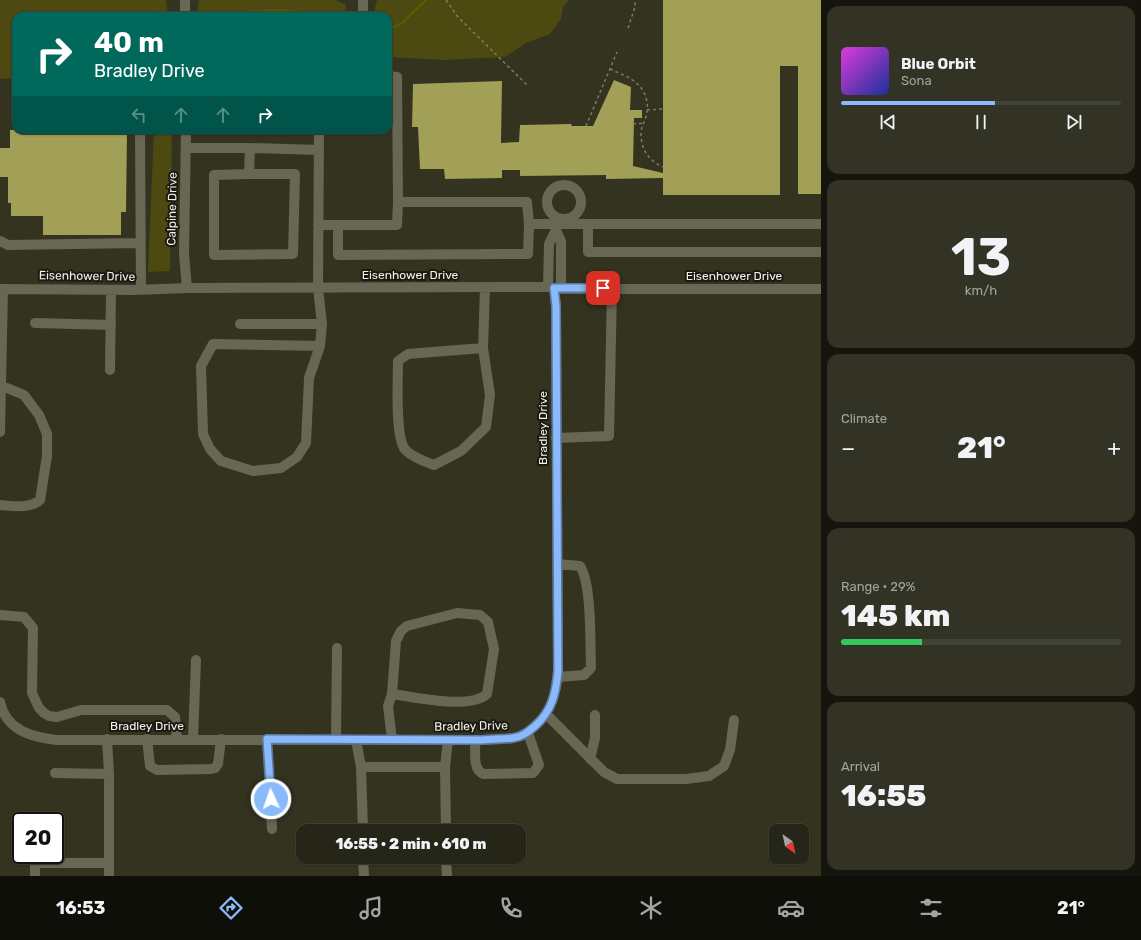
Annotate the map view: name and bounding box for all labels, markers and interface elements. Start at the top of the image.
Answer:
text: 40 m [94,26,164,59]
icon: right [28,28,80,80]
text: Blue Orbit [901,55,976,73]
text: Bradley Drive [94,60,205,82]
text: Sona [901,73,932,88]
icon: left [128,104,150,126]
icon: ahead [170,104,192,126]
icon: ahead [212,104,234,126]
icon: right [254,104,276,126]
icon: previous [877,111,899,133]
icon: pause [970,111,992,133]
icon: next [1063,111,1085,133]
street label: Calpine Drive [164,172,180,246]
text: 13 [951,226,1011,288]
street label: Eisenhower Drive [39,268,136,284]
street label: Eisenhower Drive [362,268,459,282]
street label: Eisenhower Drive [686,269,783,283]
pin [586,271,620,305]
icon: arrive [592,277,614,299]
text: km/h [965,283,997,298]
street label: Bradley Drive [536,391,550,465]
text: Climate [841,411,887,426]
text: 21° [957,430,1006,466]
text: − [841,435,855,462]
text: + [1107,435,1121,462]
text: Range · 29% [841,579,916,594]
text: 145 km [841,598,950,634]
street label: Bradley Drive [434,718,508,734]
street label: Bradley Drive [110,719,184,733]
text: Arrival [841,759,880,774]
position arrow [250,778,292,820]
text: 16:55 [841,778,926,814]
speed limit sign: 20 [12,812,64,864]
north arrow [769,824,809,864]
map controls [769,824,809,864]
text: 16:55 · 2 min · 610 m [335,835,487,853]
icon: directions [217,894,245,922]
icon: music [357,894,385,922]
icon: phone [497,894,525,922]
icon: climate [637,894,665,922]
icon: car [777,894,805,922]
icon: filters [917,894,945,922]
text: 16:53 [56,897,105,919]
text: 21° [1057,897,1085,919]

